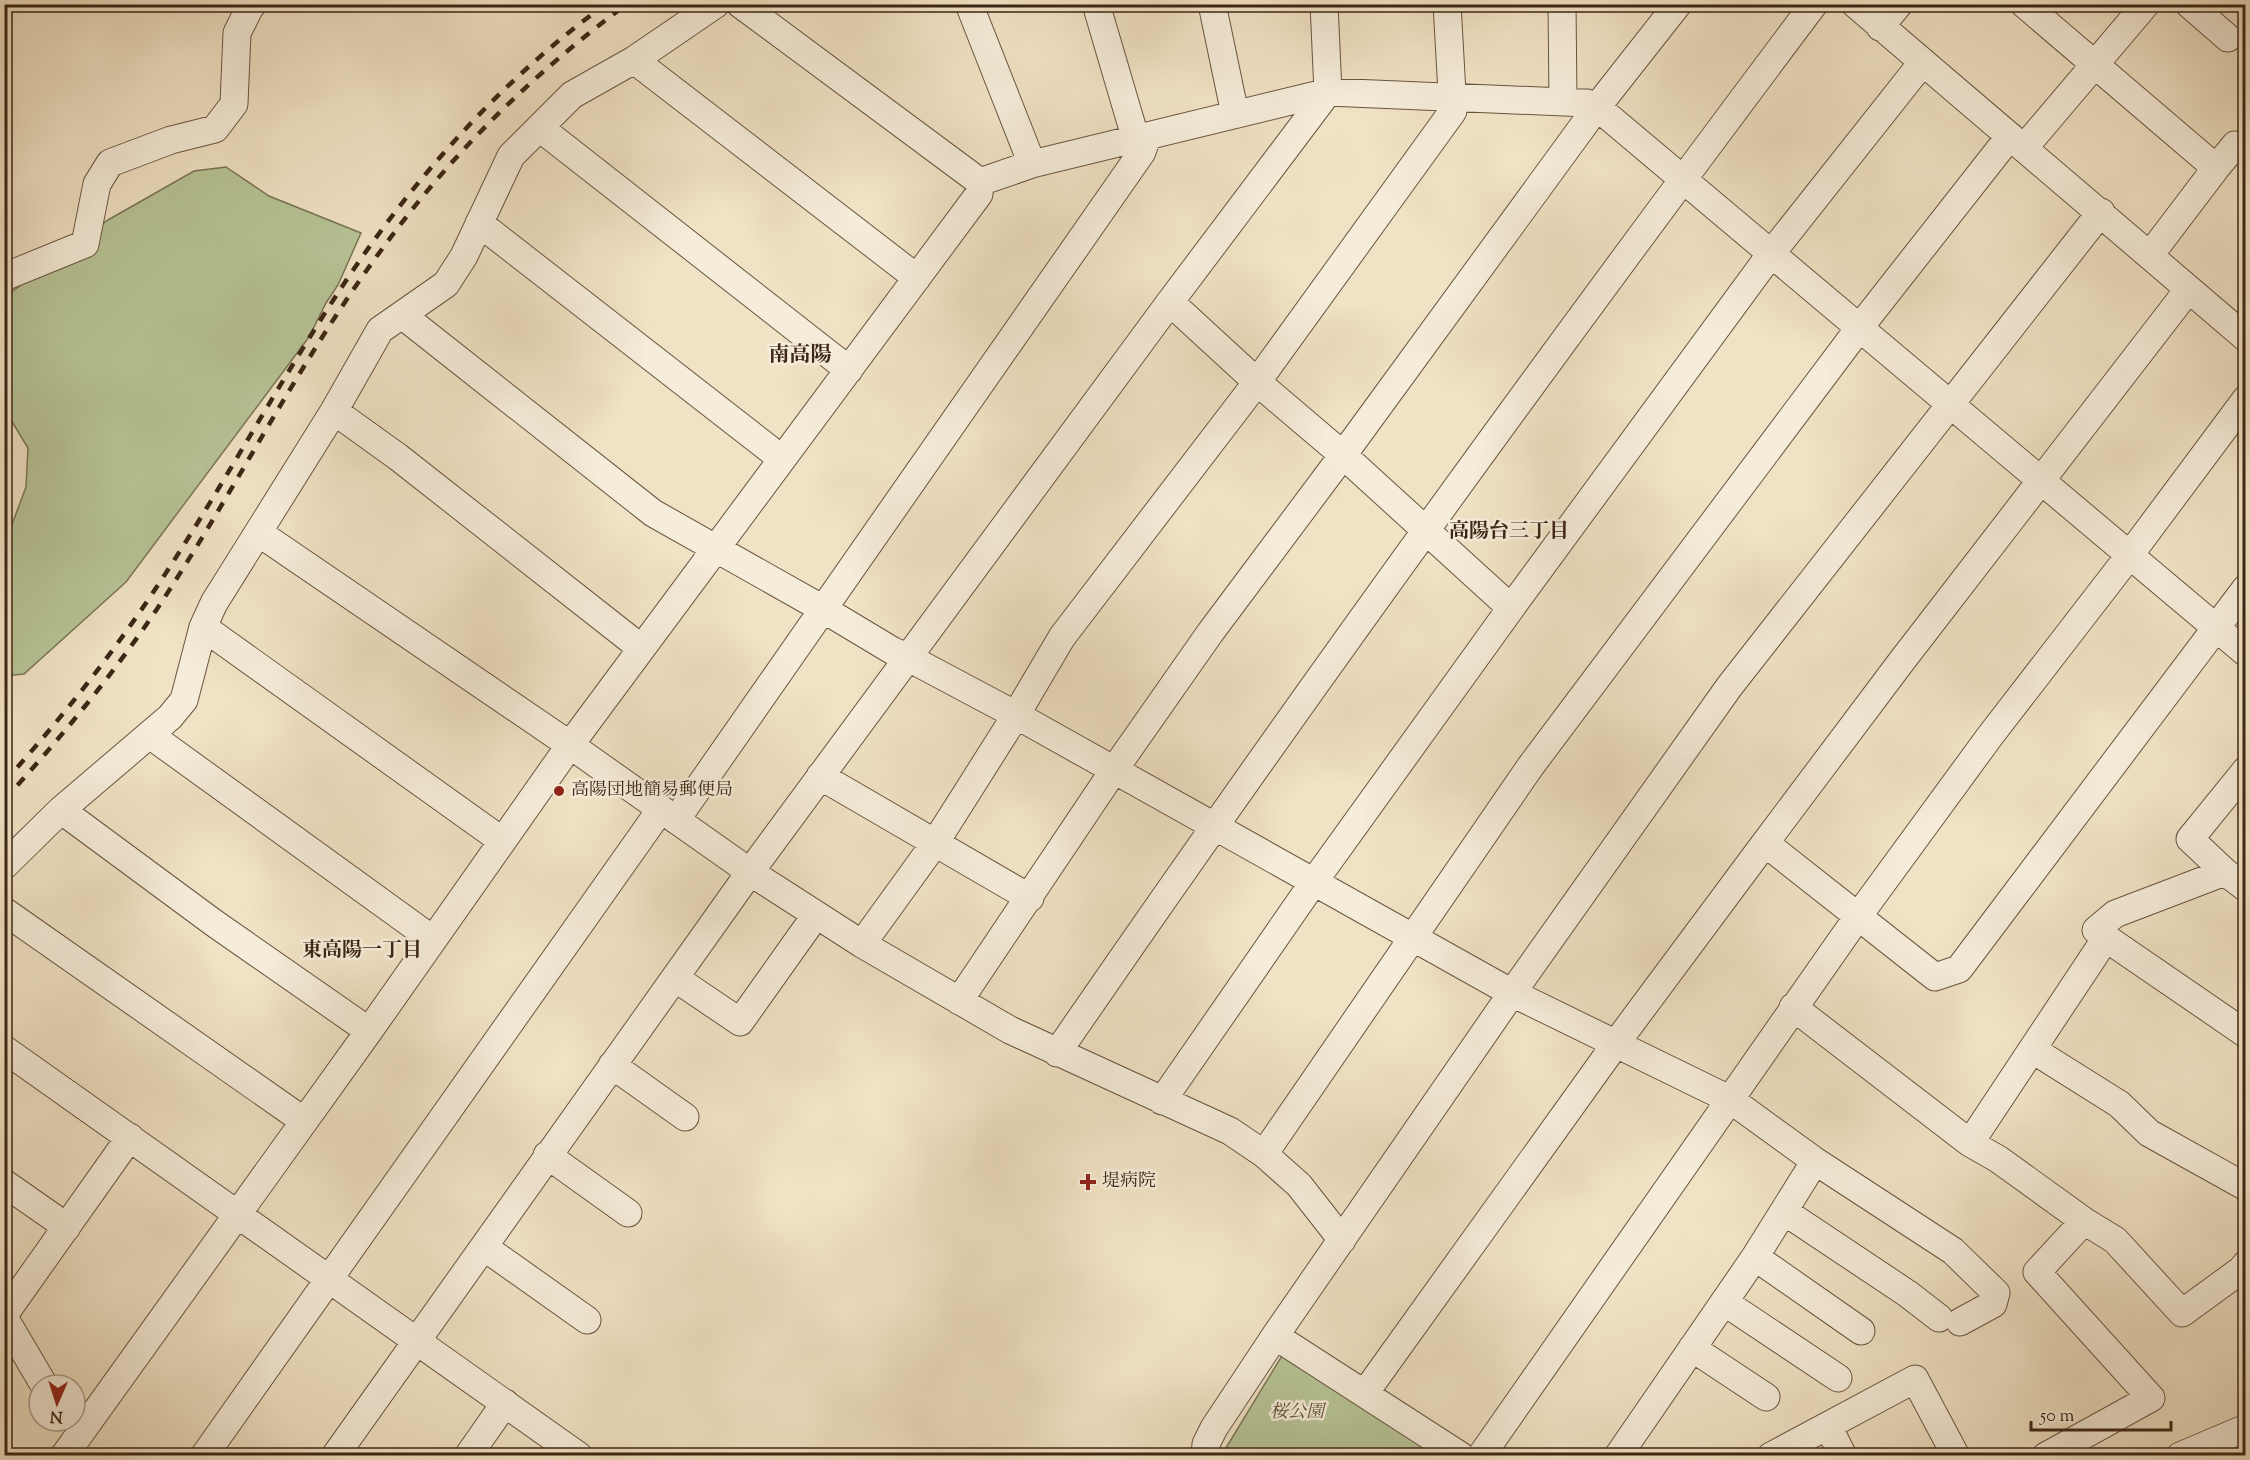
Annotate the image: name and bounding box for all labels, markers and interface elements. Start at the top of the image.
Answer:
district label: 南高陽 [769,341,832,371]
district label: 高陽台三丁目 [1449,518,1569,547]
place label: 高陽団地簡易郵便局 [571,778,733,804]
marker: 高陽団地簡易郵便局 [552,784,566,798]
district label: 東高陽一丁目 [302,937,422,966]
place label: 堤病院 [1102,1169,1156,1195]
marker: 堤病院 [1079,1173,1097,1191]
north arrow [27,1373,87,1433]
scale bar [2031,1394,2170,1432]
park label: 桜公園 [1270,1400,1327,1426]
text: N [49,1404,63,1427]
text: 50 m [2039,1404,2075,1430]

